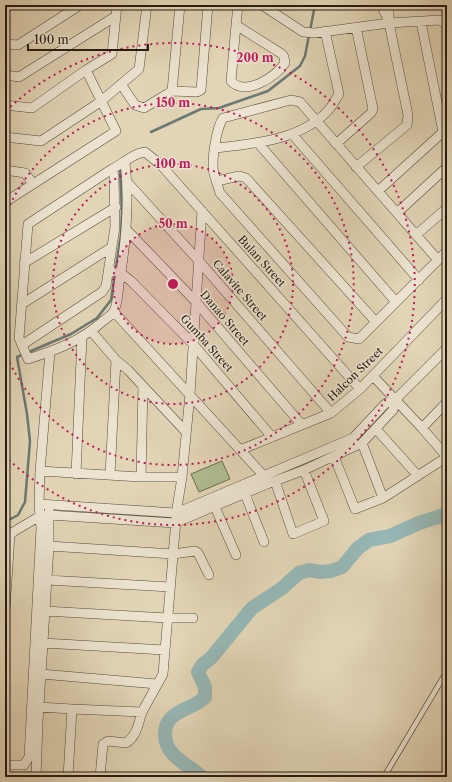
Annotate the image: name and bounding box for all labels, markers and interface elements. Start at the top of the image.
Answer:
scale bar [28,26,148,52]
text: 100 m [34,32,69,47]
text: 200 m [236,50,274,65]
text: 150 m [156,95,190,110]
text: 100 m [155,156,191,171]
text: 50 m [158,216,188,231]
street label: Bulan Street [235,232,289,290]
street label: Calavite Street [210,257,270,324]
centre of rings [166,277,180,291]
street label: Danao Street [197,288,253,348]
street label: Gumba Street [178,311,236,375]
street label: Halcon Street [324,344,386,404]

